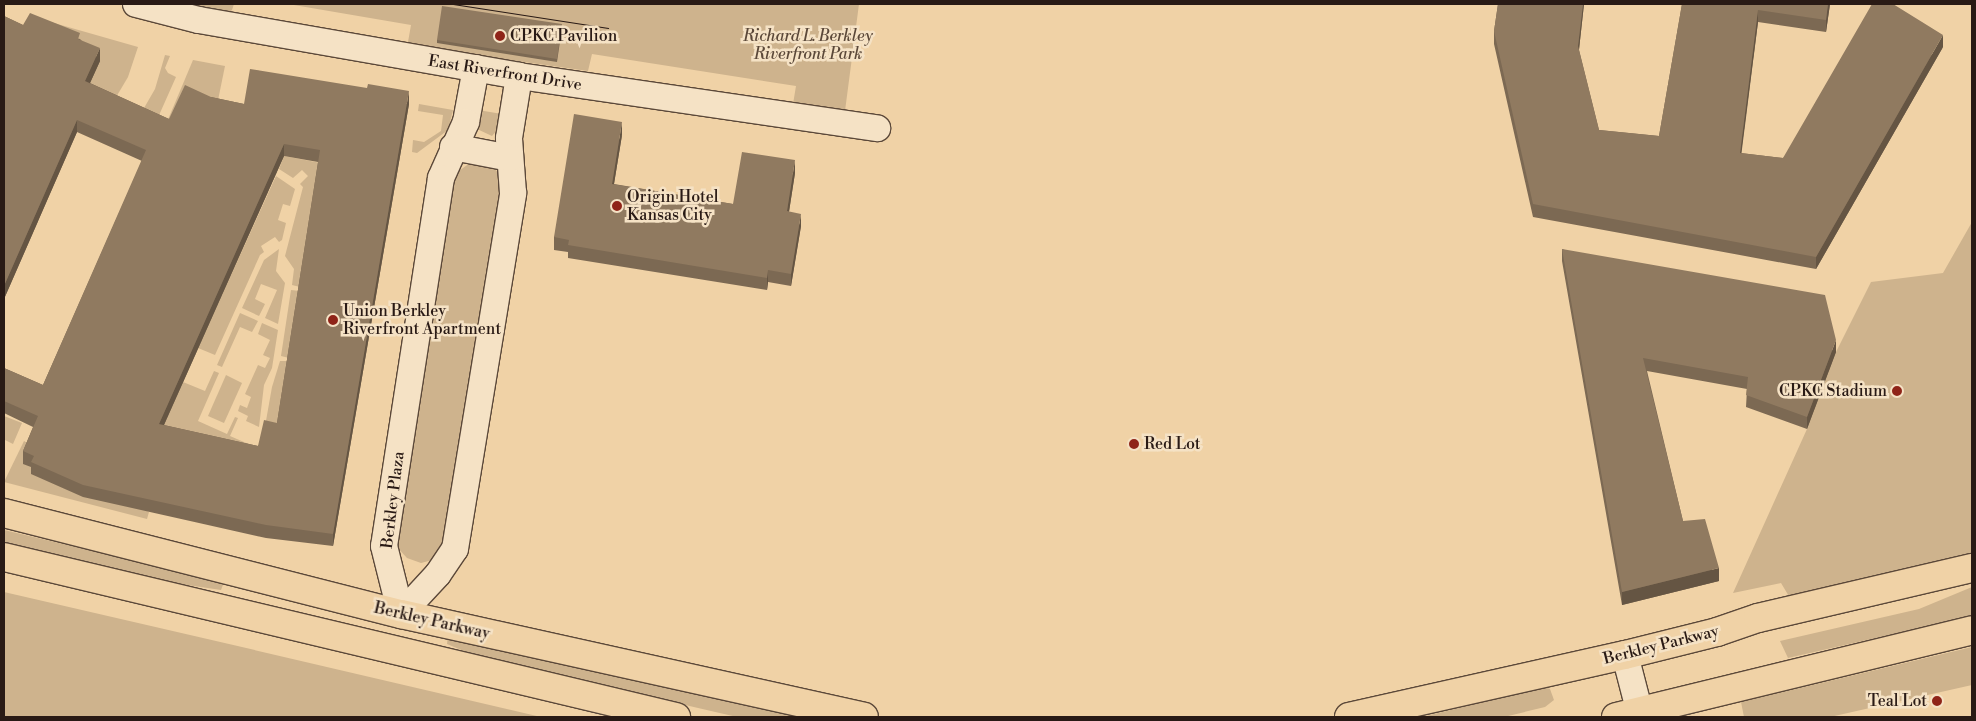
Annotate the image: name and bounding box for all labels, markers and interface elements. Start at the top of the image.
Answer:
place label: CPKC Pavilion [510,26,617,46]
park label: Richard L. Berkley Riverfront Park [743,26,873,64]
marker: CPKC Pavilion [494,30,506,42]
street label: East Riverfront Drive [427,51,583,95]
place label: Origin Hotel Kansas City [627,187,718,225]
marker: Origin Hotel Kansas City [611,200,623,212]
place label: Union Berkley Riverfront Apartment [343,301,501,339]
marker: Union Berkley Riverfront Apartment [327,314,339,326]
place label: CPKC Stadium [1779,381,1887,401]
marker: CPKC Stadium [1891,385,1903,397]
place label: Red Lot [1144,434,1201,454]
marker: Red Lot [1128,438,1140,450]
street label: Berkley Plaza [378,450,408,550]
street label: Berkley Parkway [372,598,492,644]
street label: Berkley Parkway [1601,621,1721,669]
place label: Teal Lot [1868,691,1927,711]
marker: Teal Lot [1931,695,1943,707]

